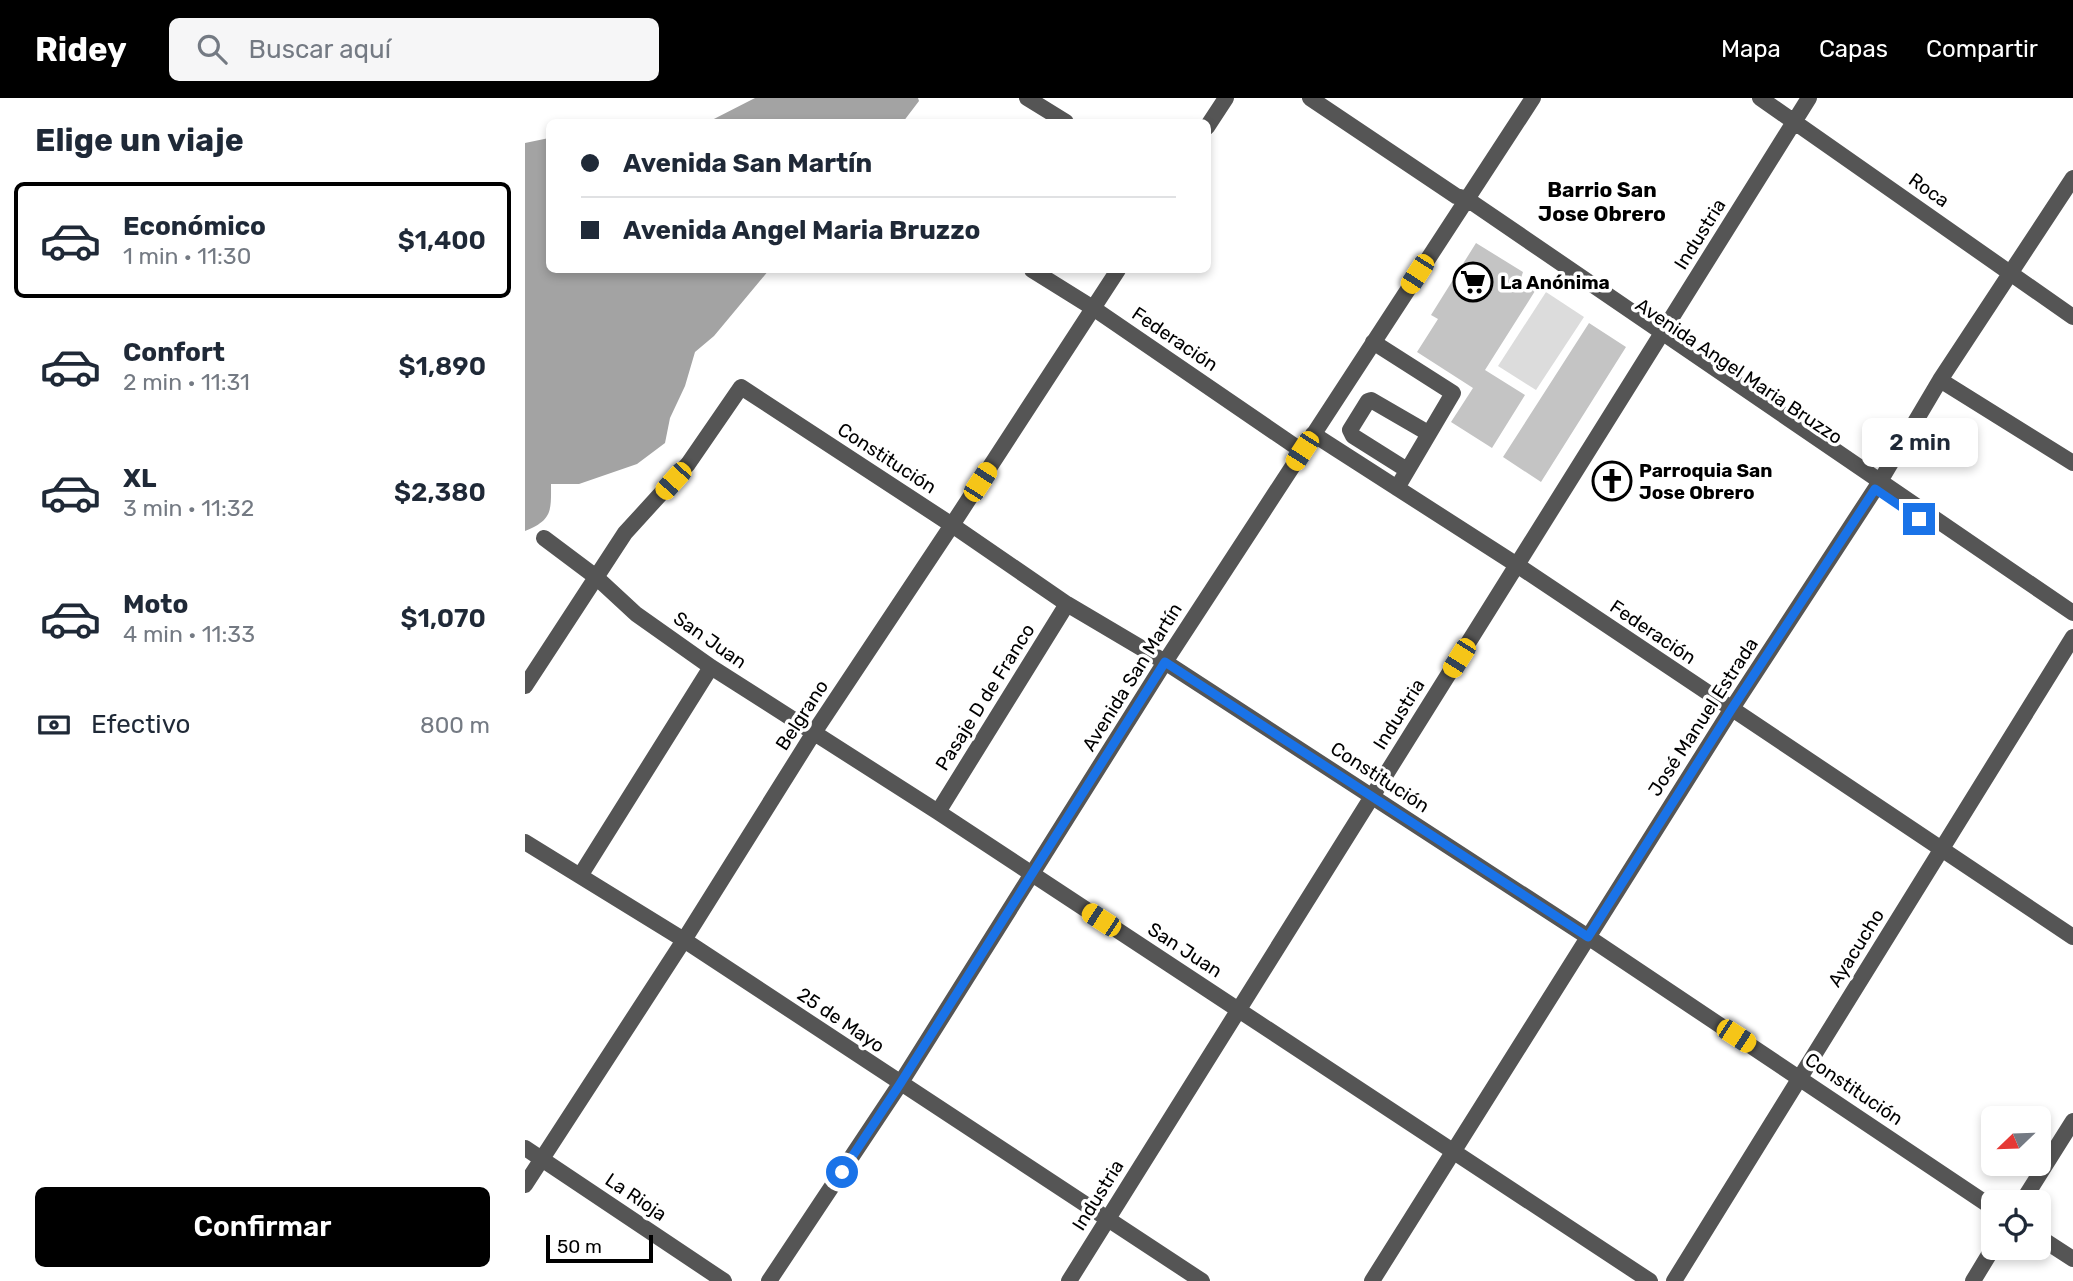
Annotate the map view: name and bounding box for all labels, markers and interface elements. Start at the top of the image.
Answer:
search box [169,18,659,81]
text: Ridey [35,30,127,69]
icon: search [193,30,231,68]
text: Buscar aquí [249,34,391,65]
text: Mapa [1721,35,1781,63]
text: Capas [1819,35,1888,63]
text: Compartir [1926,35,2038,63]
text: Elige un viaje [35,121,244,159]
text: Avenida San Martín [623,148,872,179]
street label: Roca [1904,168,1954,212]
district label: Barrio San Jose Obrero [1538,177,1666,226]
street label: Industria [1669,194,1731,274]
icon: car [39,209,102,272]
text: Económico [123,211,266,242]
text: Avenida Angel Maria Bruzzo [623,215,980,246]
text: $1,400 [398,225,486,256]
text: 1 min · 11:30 [123,242,251,270]
car [1397,251,1438,297]
supermarket icon: La Anónima [1452,261,1494,303]
place label: La Anónima [1500,271,1610,294]
street label: Avenida Angel Maria Bruzzo [1631,293,1847,449]
street label: Federación [1128,302,1222,376]
icon: car [39,335,102,398]
text: Confort [123,337,225,368]
text: $1,890 [399,351,486,382]
text: 2 min · 11:31 [123,368,250,396]
street label: Constitución [833,418,941,498]
callout: 2 min [1861,418,1977,466]
car [1282,428,1323,474]
text: 2 min [1889,428,1951,456]
car [652,458,695,504]
car [960,459,1001,505]
place label: Parroquia San Jose Obrero [1639,459,1773,504]
church icon: Parroquia San Jose Obrero [1591,460,1633,502]
icon: car [39,461,102,524]
text: XL [123,463,156,494]
text: $2,380 [394,477,486,508]
text: 3 min · 11:32 [123,494,254,522]
route end [1903,503,1935,535]
icon: car [39,587,102,650]
text: Moto [123,589,188,620]
street label: Federación [1606,595,1700,669]
street label: Avenida San Martín [1077,599,1187,755]
text: $1,070 [400,603,486,634]
street label: San Juan [669,607,751,673]
street label: Pasaje D de Franco [931,619,1039,775]
text: 4 min · 11:33 [123,620,255,648]
street label: José Manuel Estrada [1643,633,1763,801]
car [1439,635,1480,681]
street label: Industria [1368,674,1430,754]
street label: Belgrano [771,675,833,755]
icon: cash [35,706,73,744]
text: Efectivo [91,709,190,740]
text: 800 m [420,711,490,739]
street label: Constitución [1326,737,1434,817]
car [1078,900,1125,940]
street label: Ayacucho [1823,905,1889,991]
street label: San Juan [1144,918,1226,982]
street label: 25 de Mayo [793,982,889,1058]
car [1713,1016,1760,1056]
street label: Constitución [1801,1048,1907,1130]
north arrow [1981,1106,2051,1176]
map controls [1981,1106,2051,1260]
street label: Industria [1067,1155,1129,1235]
route start [826,1156,858,1188]
street label: La Rioja [601,1168,671,1226]
button: Confirmar [35,1187,490,1267]
button: locate [1981,1190,2051,1260]
scale bar [546,1232,653,1264]
text: 50 m [557,1235,602,1258]

